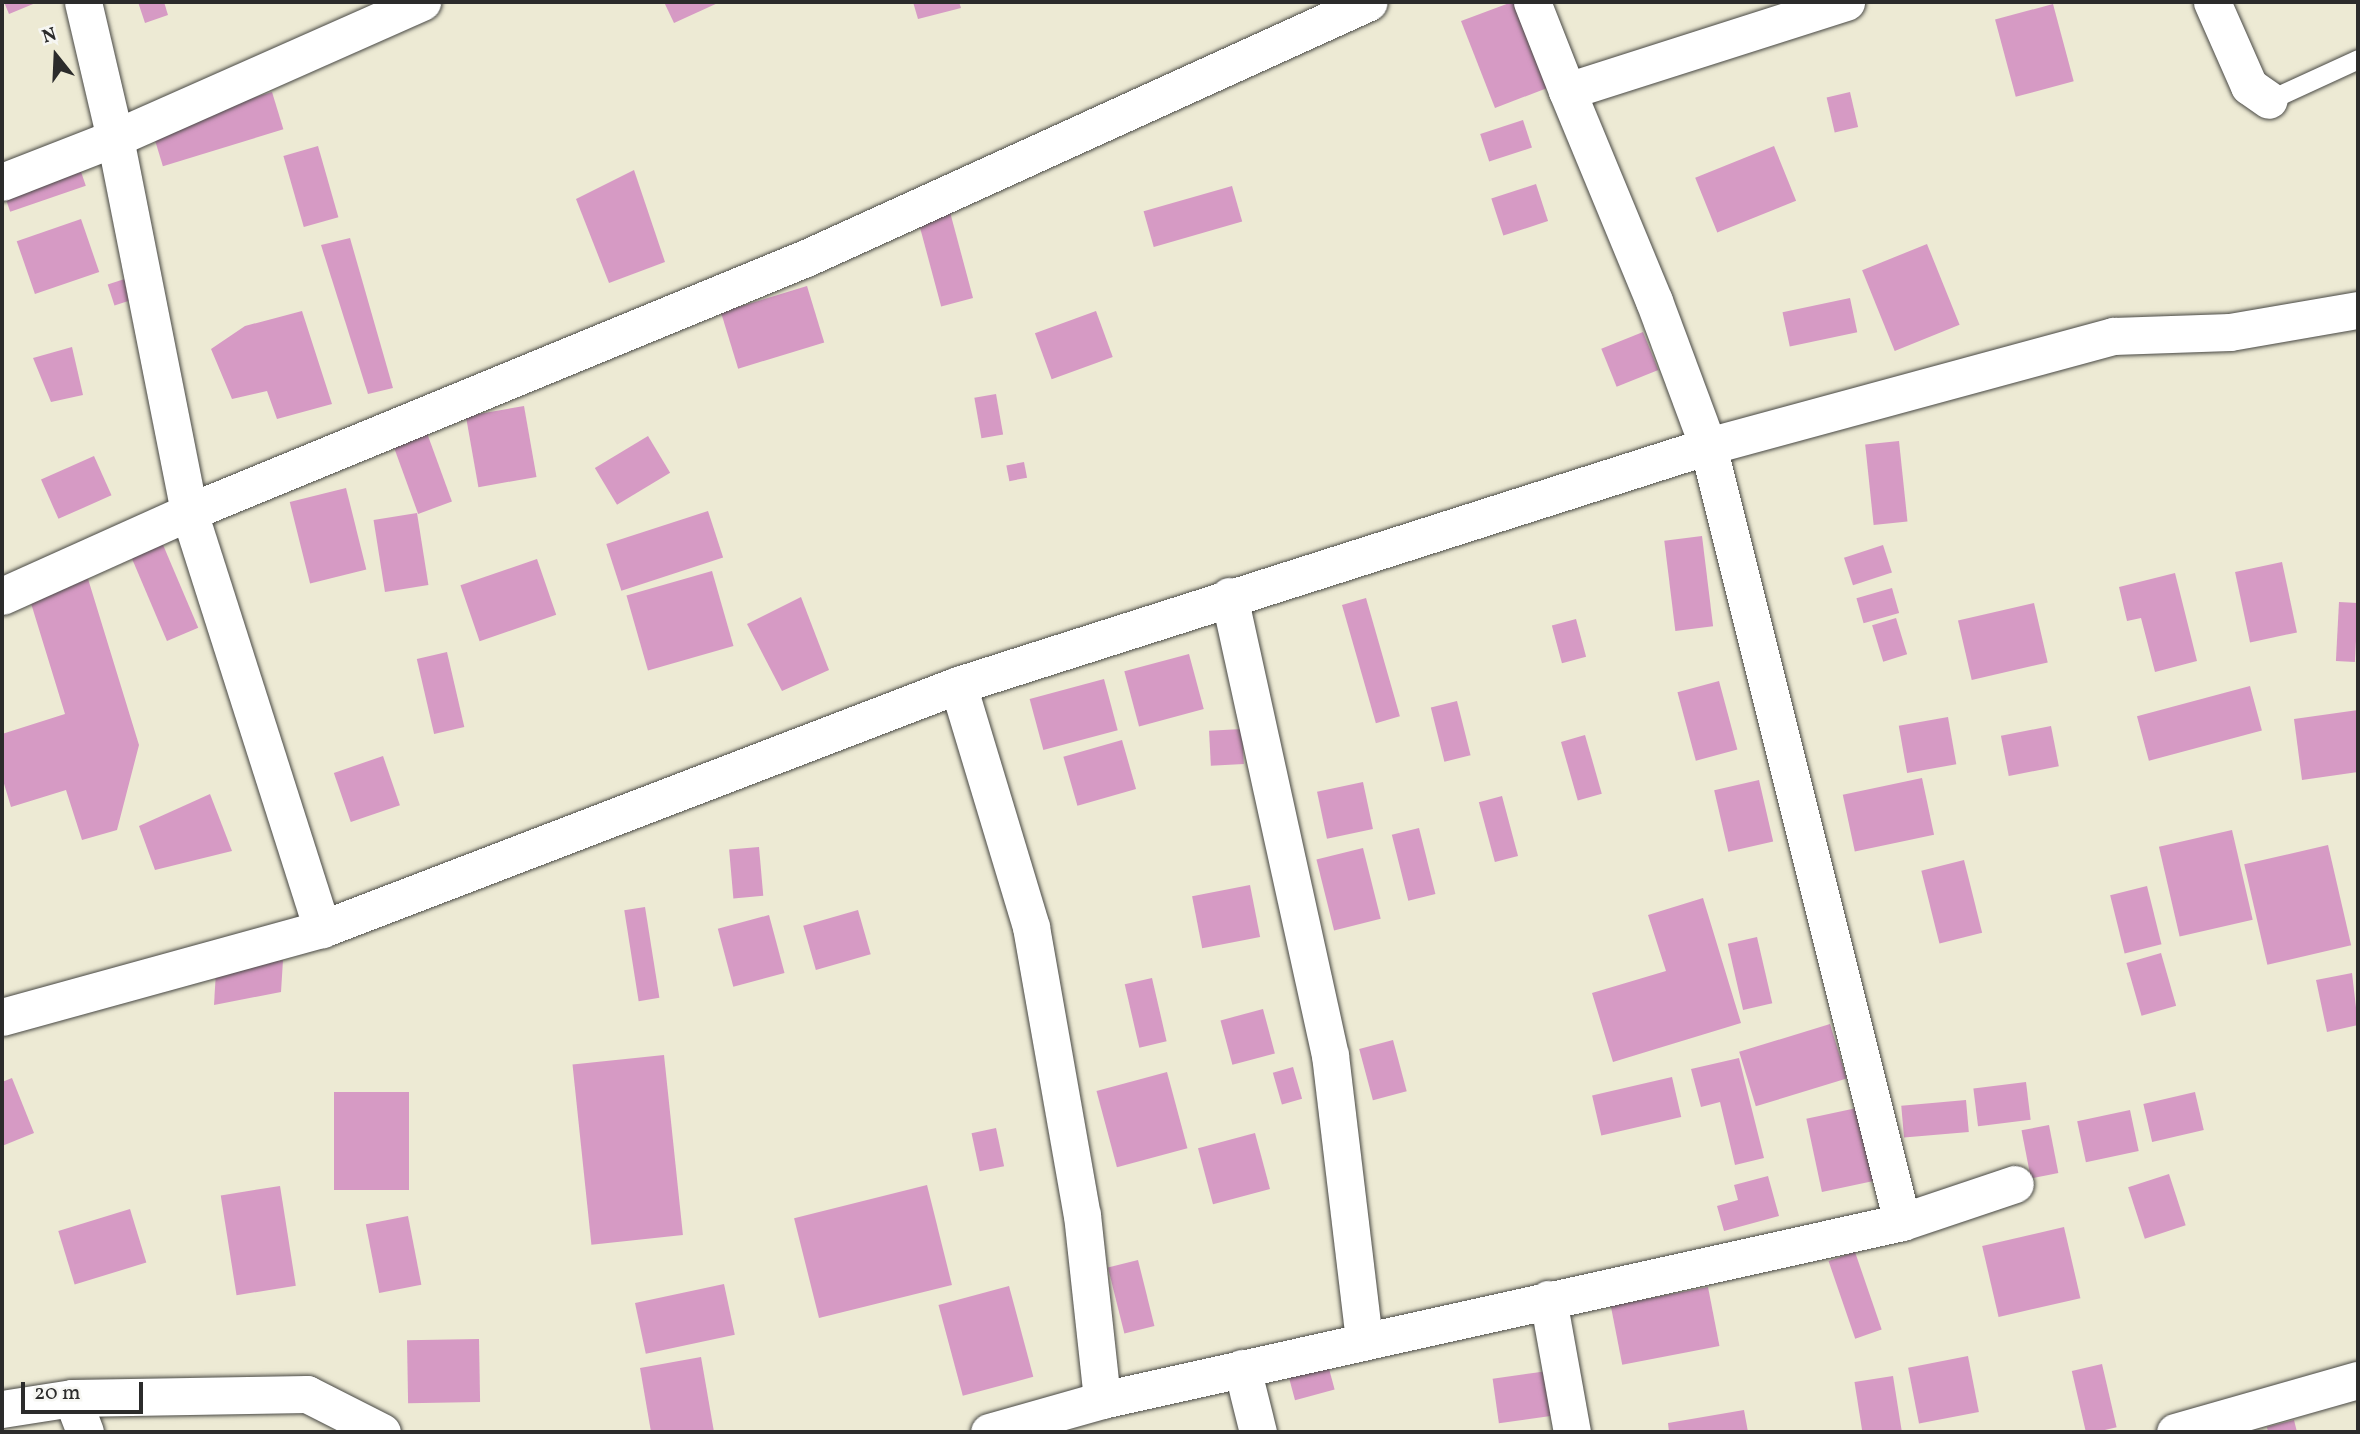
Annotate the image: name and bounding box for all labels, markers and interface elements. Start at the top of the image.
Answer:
north arrow [21,21,91,91]
text: N [39,22,60,51]
scale bar [24,1368,147,1412]
text: 20 m [34,1379,80,1408]

